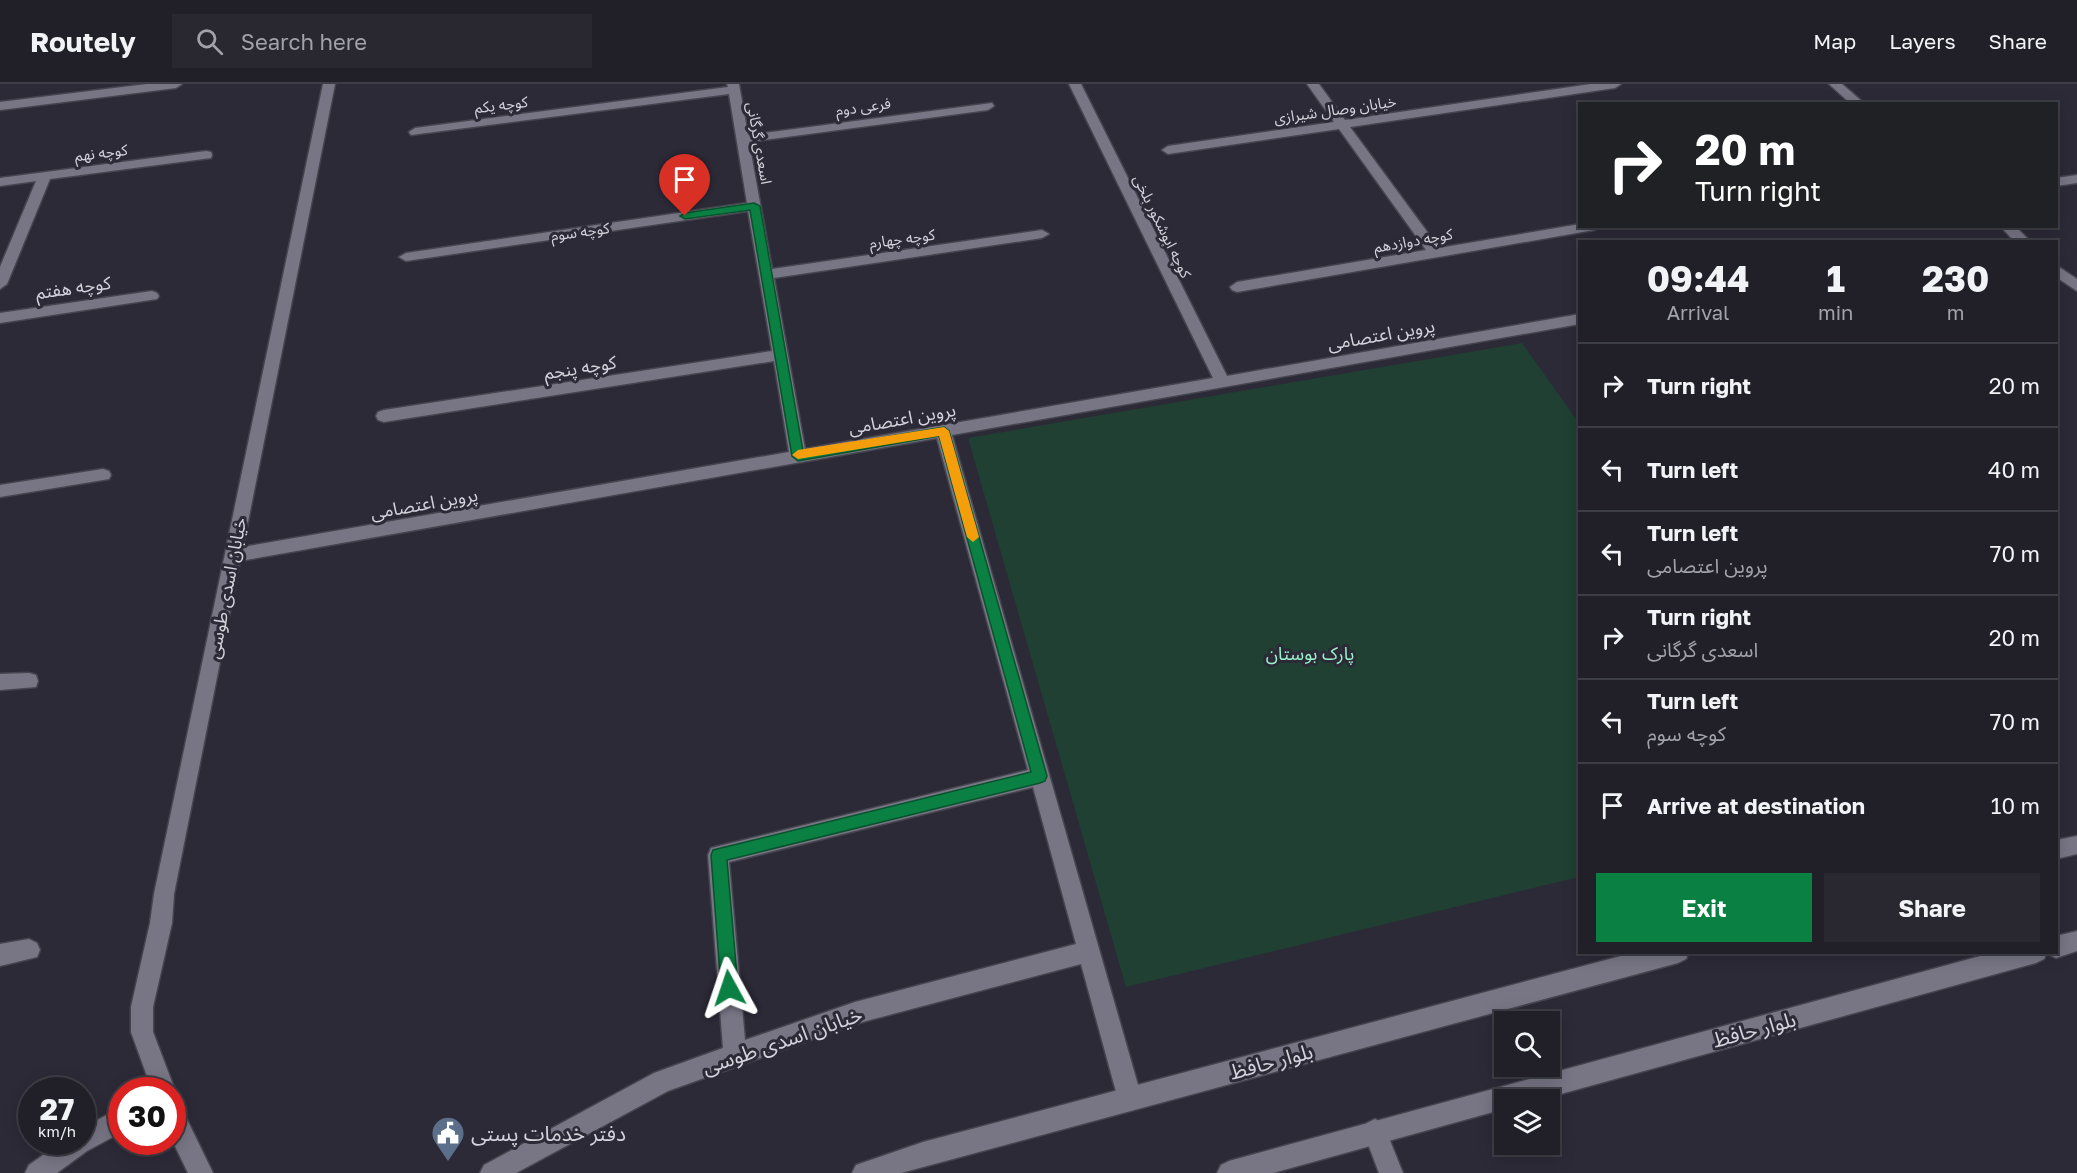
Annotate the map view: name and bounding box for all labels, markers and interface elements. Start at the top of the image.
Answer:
search box [172,14,592,68]
text: Routely [30,25,136,58]
icon: search [193,25,226,58]
text: Search here [241,28,367,55]
text: Map [1813,28,1856,54]
text: Layers [1889,28,1956,54]
text: Share [1989,28,2047,54]
street label: خیابان وصال شیرازی [1273,91,1398,127]
street label: کوچه یکم [473,92,530,119]
street label: فرعی دوم [834,93,893,122]
street label: اسعدی گرگانی [743,100,776,186]
text: 20 m [1695,124,1795,174]
icon: right [1596,126,1674,204]
street label: کوچه نهم [73,140,130,167]
pin [659,154,710,216]
icon: arrive [668,163,701,196]
street label: کوچه ابوشکور بلخی [1128,171,1196,282]
text: Turn right [1695,175,1821,207]
street label: کوچه سوم [549,218,612,247]
street label: کوچه چهارم [868,224,937,254]
street label: کوچه دوازدهم [1372,224,1455,259]
text: 09:44 [1647,257,1749,300]
text: 1 [1826,257,1845,300]
text: 230 [1922,257,1989,300]
street label: کوچه هفتم [34,271,113,306]
text: Arrival [1667,300,1729,324]
text: min [1818,300,1853,324]
text: m [1947,300,1965,324]
street label: پروین اعتصامی [1326,314,1437,355]
street label: کوچه پنجم [542,350,619,387]
icon: right [1596,369,1629,402]
text: Turn right [1647,372,1751,399]
text: 20 m [1989,372,2040,399]
street label: پروین اعتصامی [847,398,958,439]
icon: left [1596,453,1629,486]
text: Turn left [1647,456,1738,483]
text: 40 m [1988,456,2040,483]
street label: پروین اعتصامی [369,483,480,524]
street label: خیابان اسدی طوسی [201,515,251,661]
text: Turn left [1647,519,1738,546]
icon: left [1596,537,1629,570]
text: 70 m [1990,540,2040,567]
text: پروین اعتصامی [1647,553,1768,577]
text: Turn right [1647,603,1751,630]
icon: right [1596,621,1629,654]
text: 20 m [1989,624,2040,651]
text: اسعدی گرگانی [1647,637,1758,661]
park label: پارک بوستان [1266,642,1354,665]
text: Turn left [1647,687,1738,714]
icon: left [1596,705,1629,738]
text: 70 m [1990,708,2040,735]
text: کوچه سوم [1647,721,1726,745]
icon: arrive [1596,789,1629,822]
text: Arrive at destination [1647,792,1865,819]
text: 10 m [1991,792,2040,819]
button: Exit [1596,873,1812,942]
button: Share [1824,873,2040,942]
position arrow [697,956,761,1020]
street label: خیابان اسدی طوسی [699,1000,865,1080]
street label: بلوار حافظ [1710,1005,1798,1053]
map controls [1494,1011,1560,1155]
button: search [1494,1011,1560,1077]
street label: بلوار حافظ [1227,1037,1315,1085]
speed limit sign: 30 [108,1077,186,1155]
button: layers [1494,1089,1560,1155]
text: 27 [40,1091,74,1127]
public building icon: دفتر خدمات پستی [430,1115,466,1162]
place label: دفتر خدمات پستی [471,1120,626,1147]
text: km/h [38,1122,76,1140]

